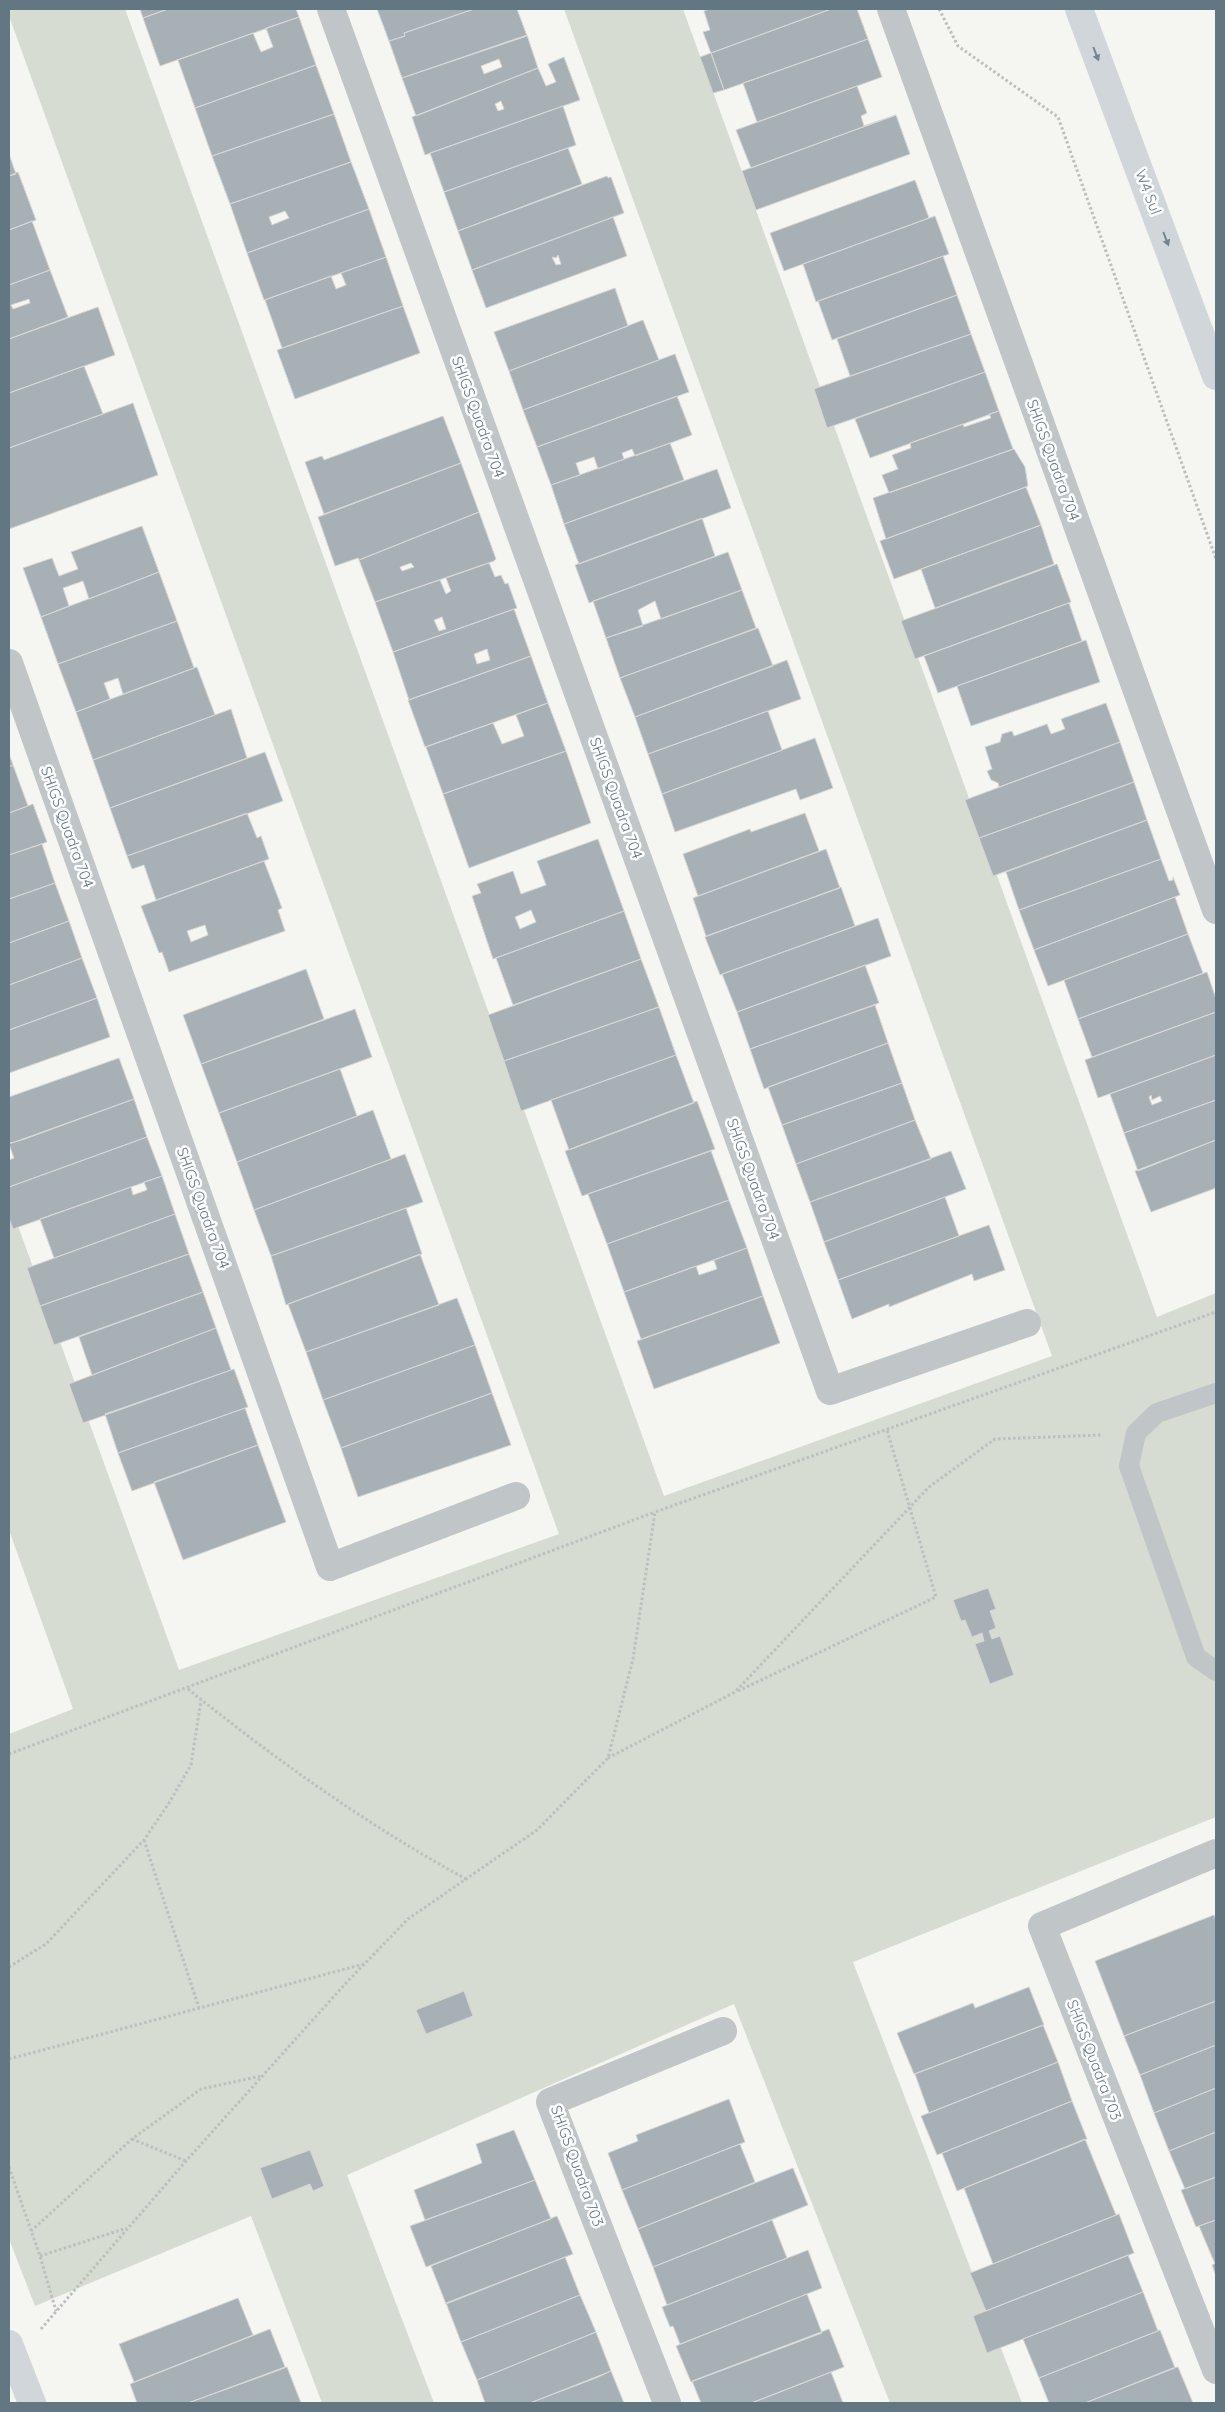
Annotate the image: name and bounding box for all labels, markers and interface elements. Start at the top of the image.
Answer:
one-way arrow [1093,47,1100,62]
street label: W4 Sul [1131,167,1166,217]
one-way arrow [1162,232,1170,247]
street label: SHIGS Quadra 704 [448,354,509,480]
street label: SHIGS Quadra 704 [1023,397,1084,523]
street label: SHIGS Quadra 704 [586,735,647,861]
street label: SHIGS Quadra 704 [37,764,98,890]
street label: SHIGS Quadra 704 [723,1116,784,1242]
street label: SHIGS Quadra 704 [173,1145,234,1271]
street label: SHIGS Quadra 703 [1063,1997,1126,2123]
street label: SHIGS Quadra 703 [547,2103,608,2229]

